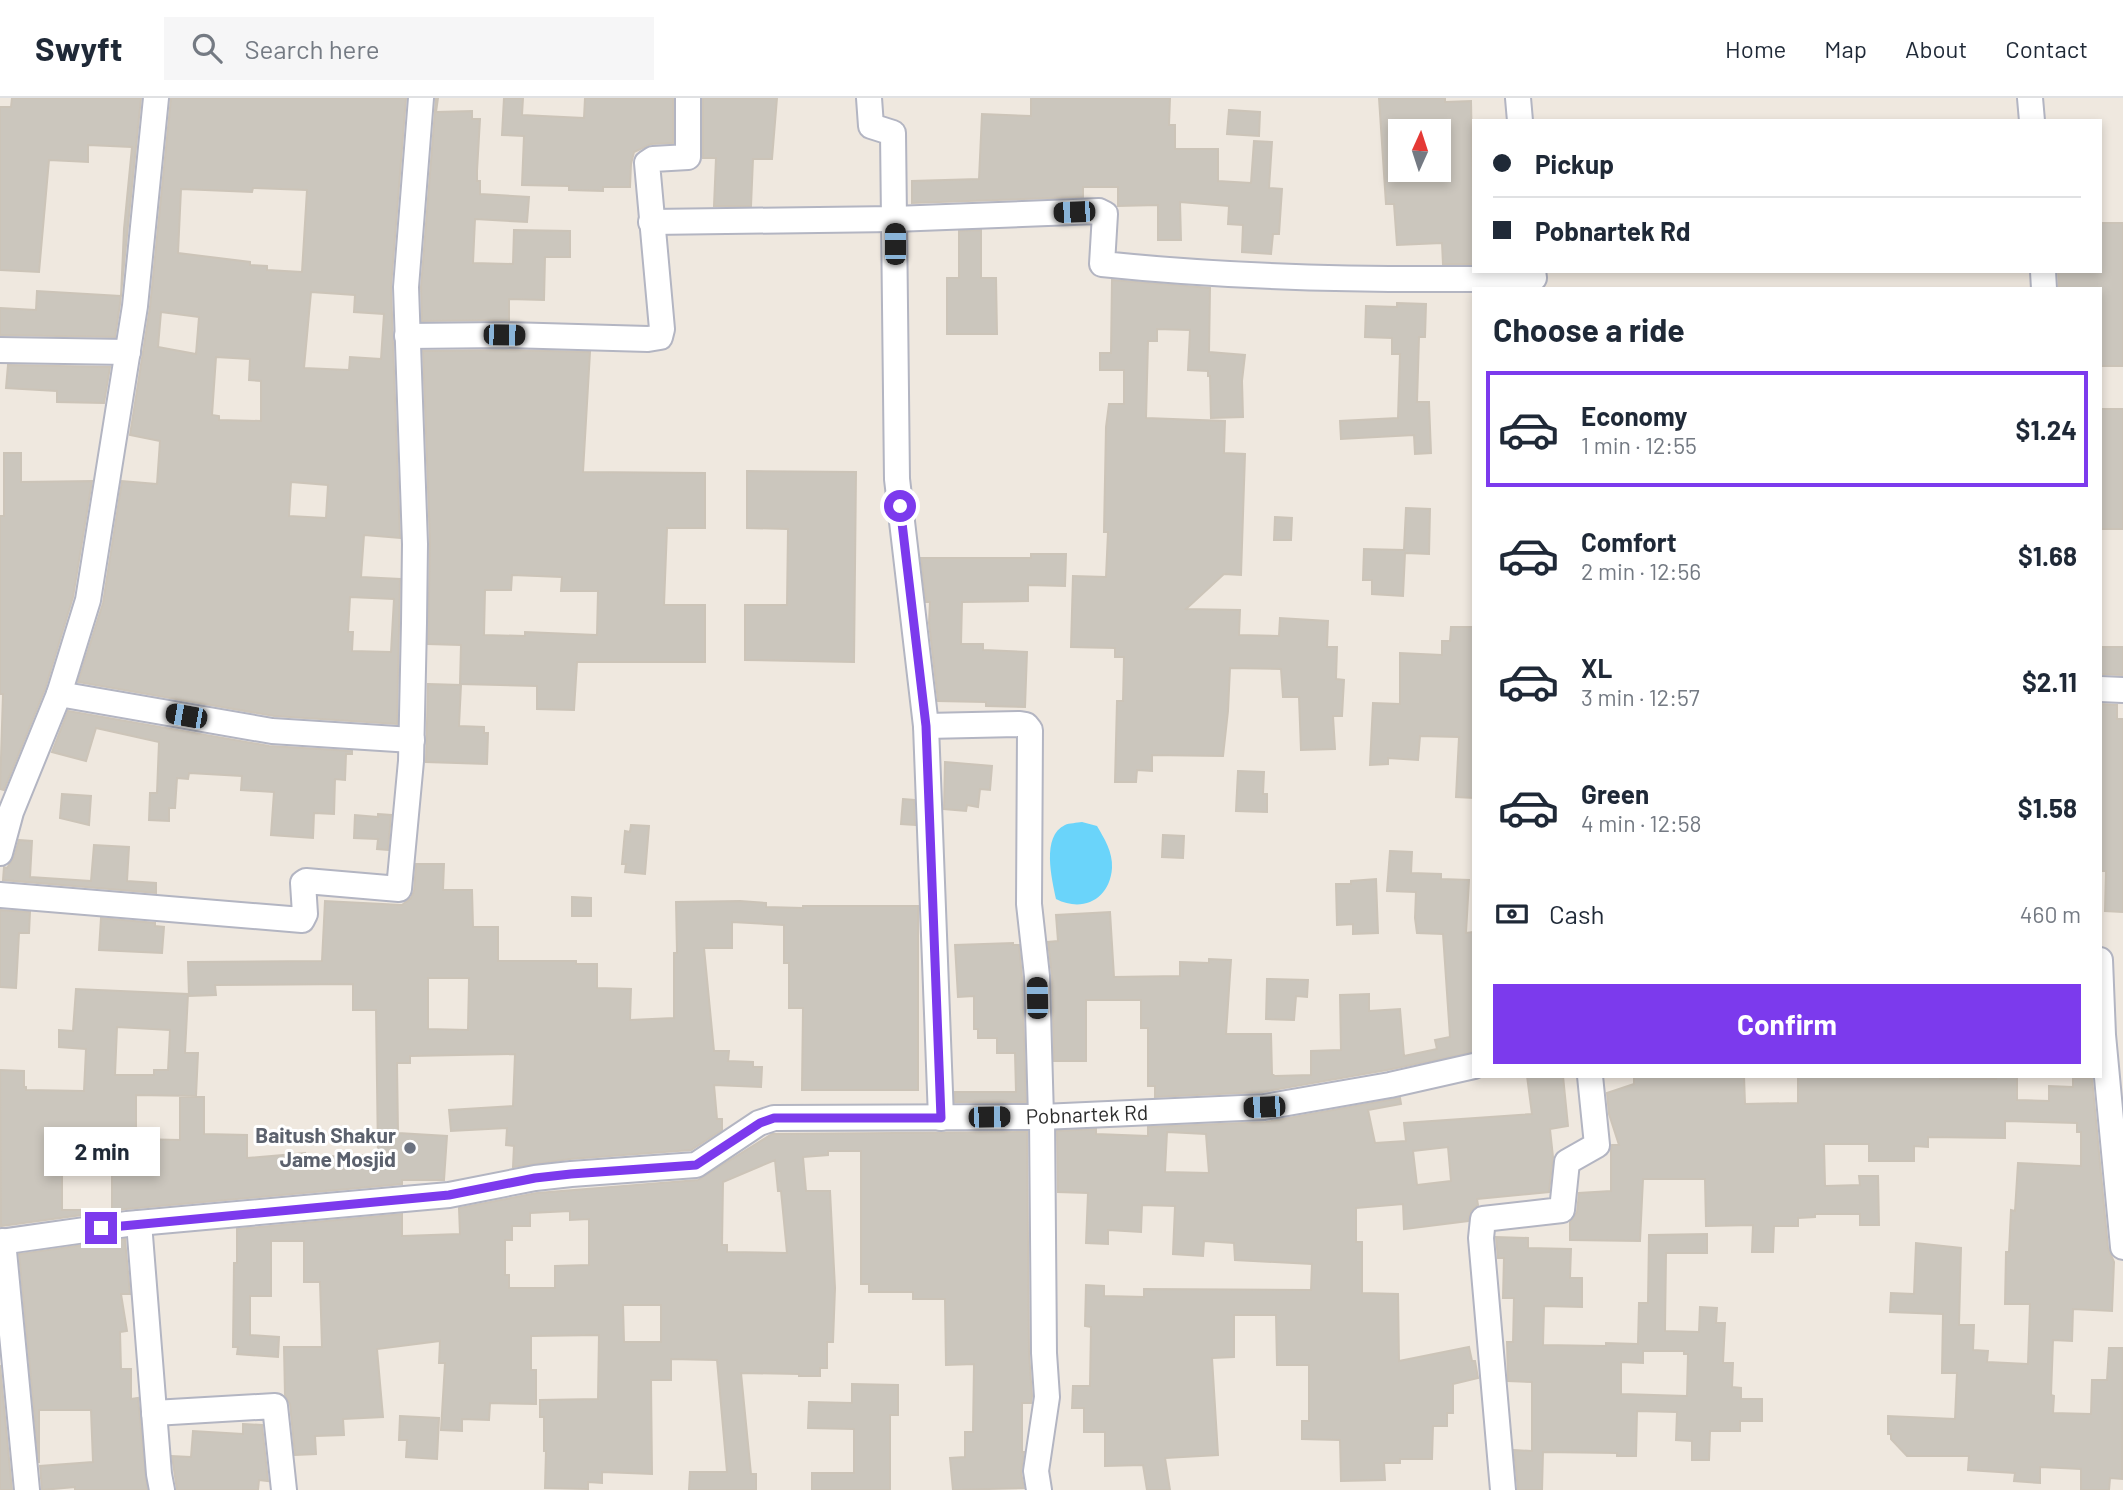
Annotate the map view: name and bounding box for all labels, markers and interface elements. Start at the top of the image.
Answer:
search box [164,17,654,80]
text: Swyft [35,28,122,68]
icon: search [188,29,226,67]
text: Search here [244,33,380,64]
text: Home [1725,34,1786,63]
text: Map [1824,34,1867,63]
text: About [1905,34,1967,63]
text: Contact [2005,34,2088,63]
north arrow [1388,119,1451,182]
map controls [1388,119,1451,182]
text: Pickup [1535,148,1614,179]
car [1053,201,1096,223]
text: Pobnartek Rd [1535,215,1690,246]
car [885,223,906,265]
text: Choose a ride [1493,310,1685,348]
car [483,324,526,346]
icon: car [1497,398,1560,461]
text: Economy [1581,400,1687,431]
text: $1.24 [2016,414,2077,445]
text: 1 min · 12:55 [1581,431,1697,459]
route start [884,490,916,522]
icon: car [1497,524,1560,587]
text: Comfort [1581,526,1677,557]
text: $1.68 [2018,540,2077,571]
text: 2 min · 12:56 [1581,557,1701,585]
icon: car [1497,650,1560,713]
text: XL [1581,652,1612,683]
text: $2.11 [2022,666,2077,697]
text: 3 min · 12:57 [1581,683,1700,711]
car [164,702,209,730]
icon: car [1497,776,1560,839]
text: Green [1581,778,1649,809]
text: $1.58 [2018,792,2077,823]
text: 4 min · 12:58 [1581,809,1702,837]
icon: cash [1493,895,1531,933]
text: Cash [1549,898,1604,929]
text: 460 m [2020,900,2081,928]
car [1027,977,1048,1019]
button: Confirm [1493,984,2081,1064]
car [1243,1096,1286,1118]
street label: Pobnartek Rd [1025,1099,1149,1128]
car [968,1106,1011,1128]
place label: Baitush Shakur Jame Mosjid [255,1122,396,1171]
callout: 2 min [43,1126,159,1176]
text: 2 min [74,1137,130,1165]
marker: Baitush Shakur Jame Mosjid [402,1140,418,1156]
route end [85,1212,117,1244]

